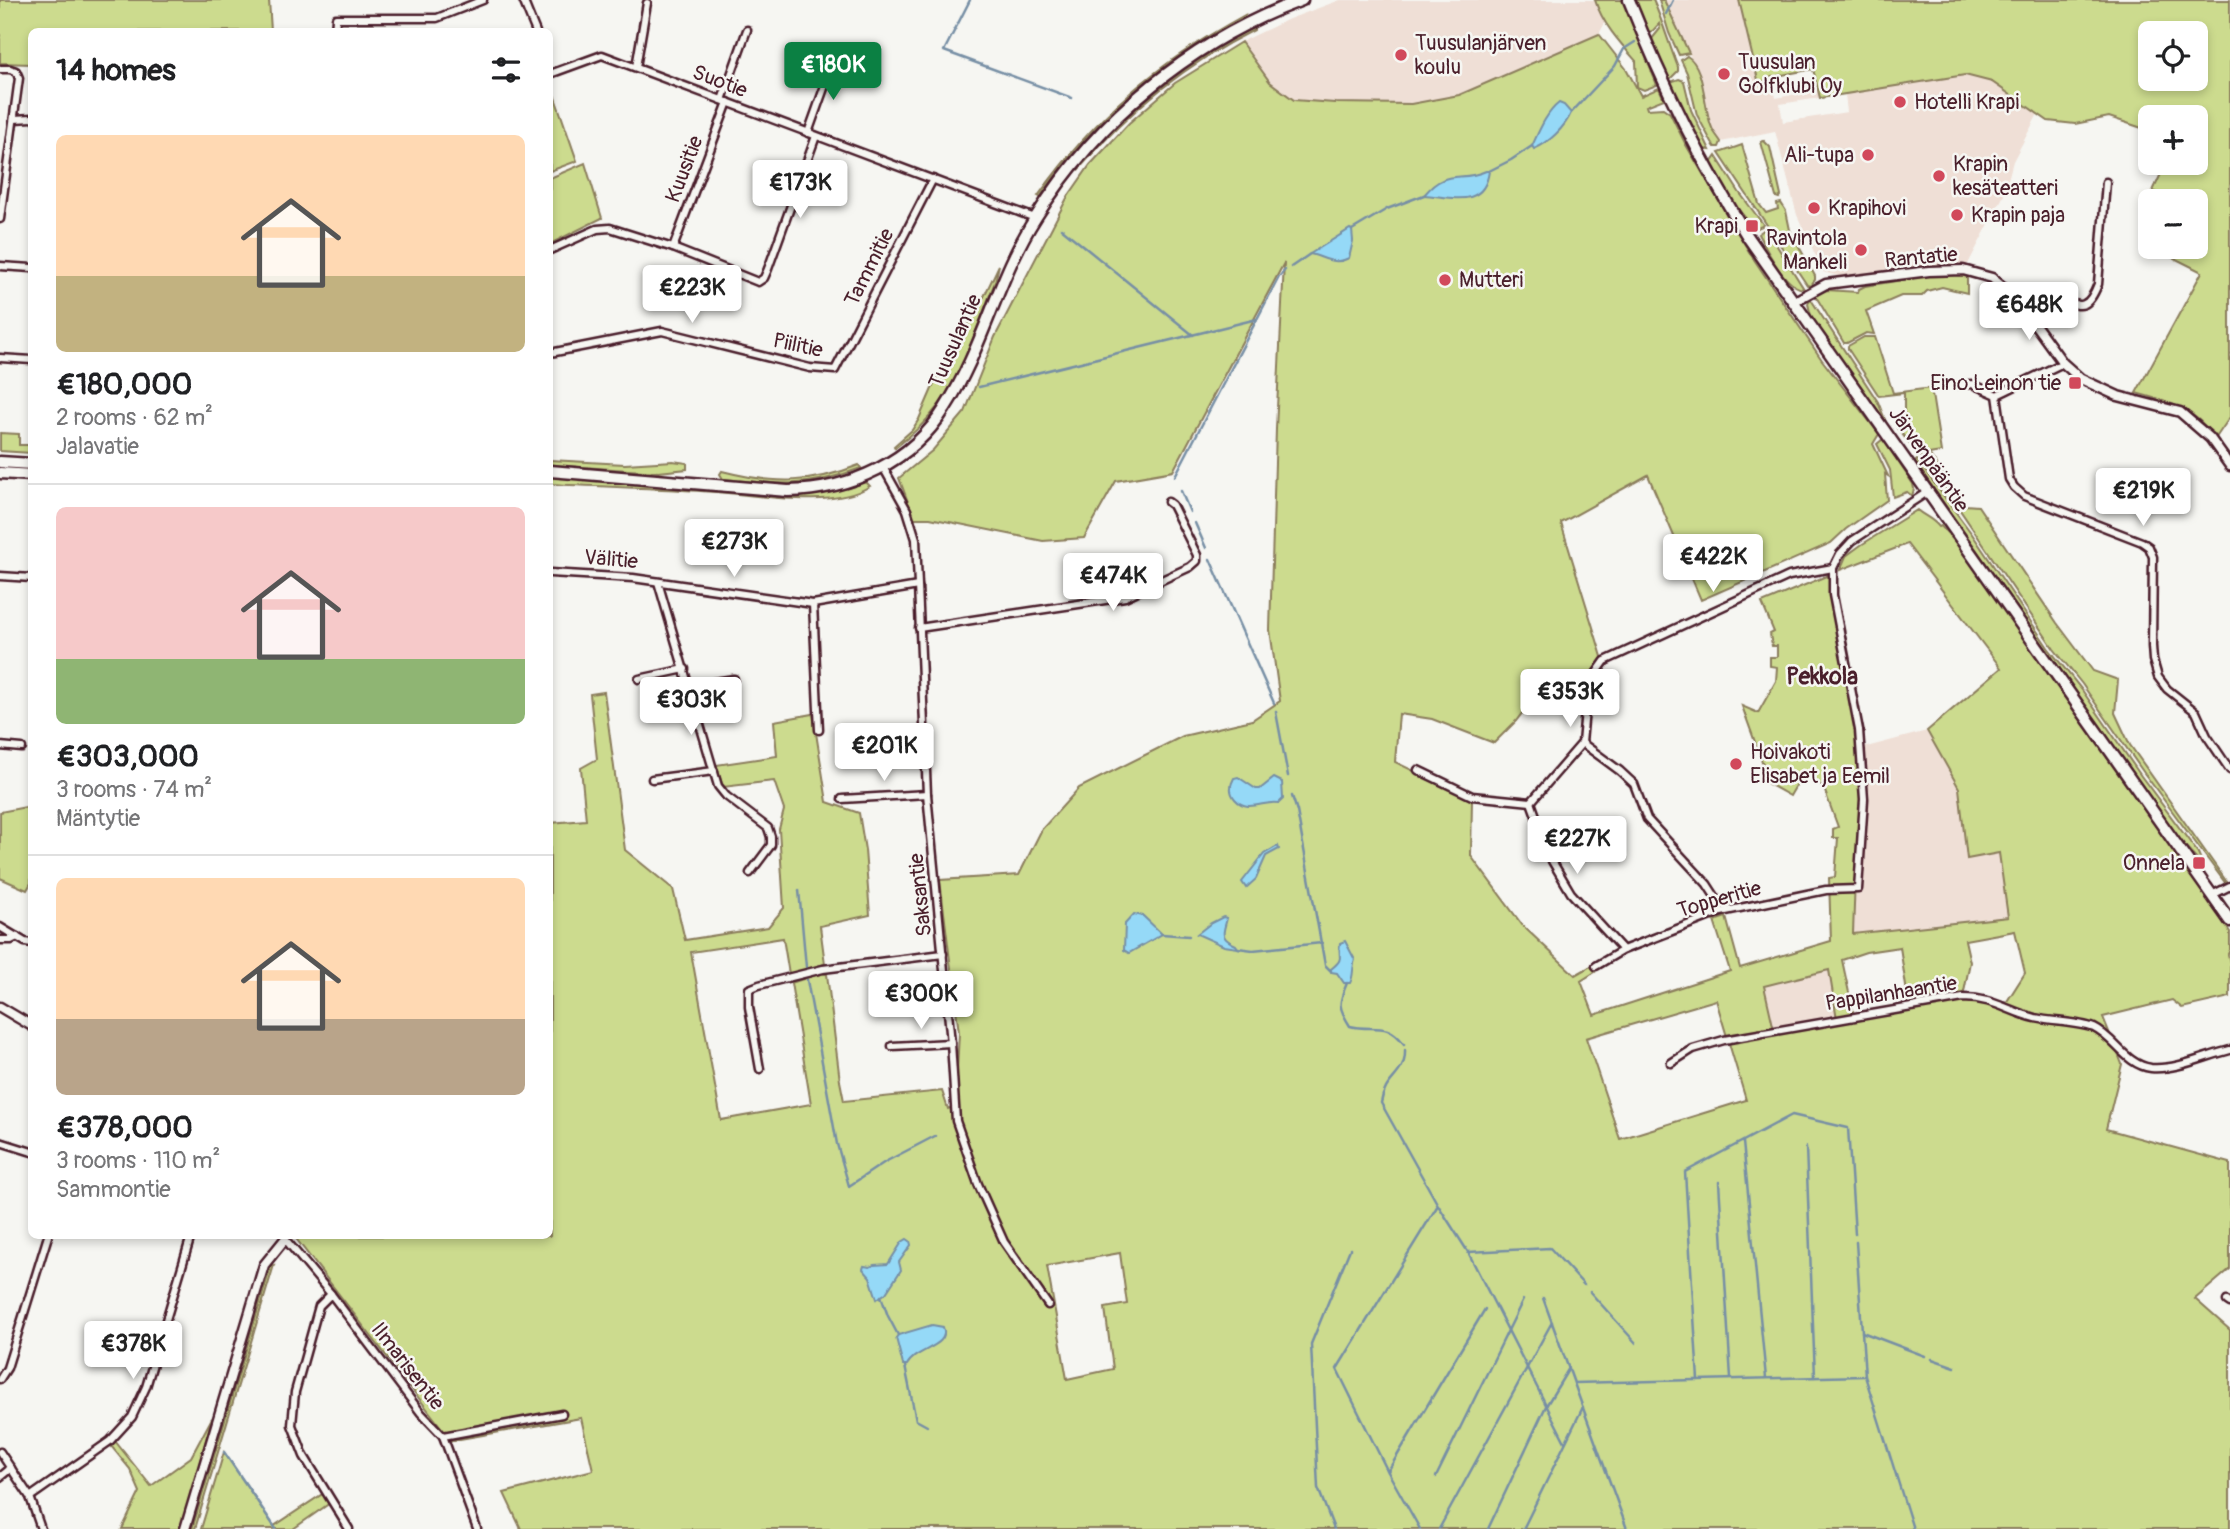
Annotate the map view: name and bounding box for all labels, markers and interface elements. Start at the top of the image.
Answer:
map controls [2138,21,2208,259]
button: locate [2138,21,2208,91]
place label: Tuusulanjärven koulu [1415,30,1546,81]
pin: €180K [784,42,882,102]
marker: Tuusulanjärven koulu [1393,47,1409,63]
place label: Tuusulan Golfklubi Oy [1738,49,1842,100]
text: €180K [800,50,866,79]
icon: filters [487,51,525,89]
text: 14 homes [56,52,176,89]
street label: Suotie [689,59,752,104]
marker: Tuusulan Golfklubi Oy [1716,66,1732,82]
place label: Hotelli Krapi [1914,89,2020,116]
marker: Hotelli Krapi [1892,94,1908,110]
button: + [2138,105,2208,175]
street label: Kuusitie [659,131,710,206]
place label: Ali-tupa [1784,142,1854,169]
marker: Ali-tupa [1860,147,1876,163]
place label: Krapin kesäteatteri [1953,151,2058,202]
pin: €173K [751,160,849,220]
text: €173K [768,168,832,197]
marker: Krapin kesäteatteri [1931,168,1947,184]
icon: home [228,180,354,306]
button: − [2138,189,2208,259]
place label: Krapihovi [1828,195,1906,222]
marker: Krapihovi [1806,200,1822,216]
place label: Krapin paja [1971,202,2065,229]
marker: Krapin paja [1949,207,1965,223]
place label: Krapi [1694,213,1738,240]
marker: Krapi [1744,218,1760,234]
street label: Tammitie [838,223,901,311]
place label: Ravintola Mankeli [1766,225,1847,276]
street label: Rantatie [1883,241,1959,274]
marker: Ravintola Mankeli [1853,242,1869,258]
pin: €223K [643,266,741,325]
place label: Mutteri [1459,267,1523,294]
marker: Mutteri [1437,272,1453,288]
text: €223K [659,273,725,302]
pin: €648K [1980,282,2078,342]
street label: Tuusulantie [923,289,988,392]
text: €648K [1995,290,2063,319]
street label: Piilitie [770,327,826,364]
text: €180,000 [56,366,192,403]
place label: Eino Leinon tie [1930,370,2062,397]
marker: Eino Leinon tie [2067,375,2083,391]
street label: Järvenpääntie [1882,401,1975,518]
text: 2 rooms · 62 m² [56,403,213,432]
text: Jalavatie [56,432,139,461]
pin: €219K [2094,468,2192,528]
text: €219K [2112,476,2174,505]
pin: €273K [685,520,783,579]
text: €273K [701,527,767,556]
pin: €422K [1664,534,1762,594]
text: €422K [1679,542,1747,571]
street label: Välitie [583,544,640,575]
icon: home [228,552,354,678]
pin: €474K [1064,554,1162,613]
text: €474K [1079,561,1147,590]
district label: Pekkola [1786,662,1858,691]
pin: €353K [1521,670,1619,729]
text: €353K [1536,677,1604,706]
pin: €303K [642,678,740,737]
text: €303K [656,685,726,714]
pin: €201K [835,724,933,783]
text: €201K [851,731,917,760]
text: €303,000 [56,738,199,775]
place label: Hoivakoti Elisabet ja Eemil [1750,739,1890,790]
marker: Hoivakoti Elisabet ja Eemil [1728,756,1744,772]
text: 3 rooms · 74 m² [56,775,212,804]
text: Mäntytie [56,804,140,833]
pin: €227K [1528,816,1626,876]
text: €227K [1544,824,1610,853]
place label: Onnela [2123,850,2185,877]
street label: Saksantie [903,851,938,938]
marker: Onnela [2191,855,2207,871]
street label: Topperitie [1674,874,1765,924]
icon: home [228,923,354,1049]
street label: Pappilanhaantie [1823,970,1960,1017]
pin: €300K [872,972,970,1031]
text: €300K [884,979,958,1008]
text: €378,000 [56,1109,193,1146]
text: 3 rooms · 110 m² [56,1146,220,1175]
text: Sammontie [56,1175,171,1204]
street label: Ilmarisentie [365,1317,451,1416]
pin: €378K [84,1322,182,1381]
text: €378K [100,1329,166,1358]

